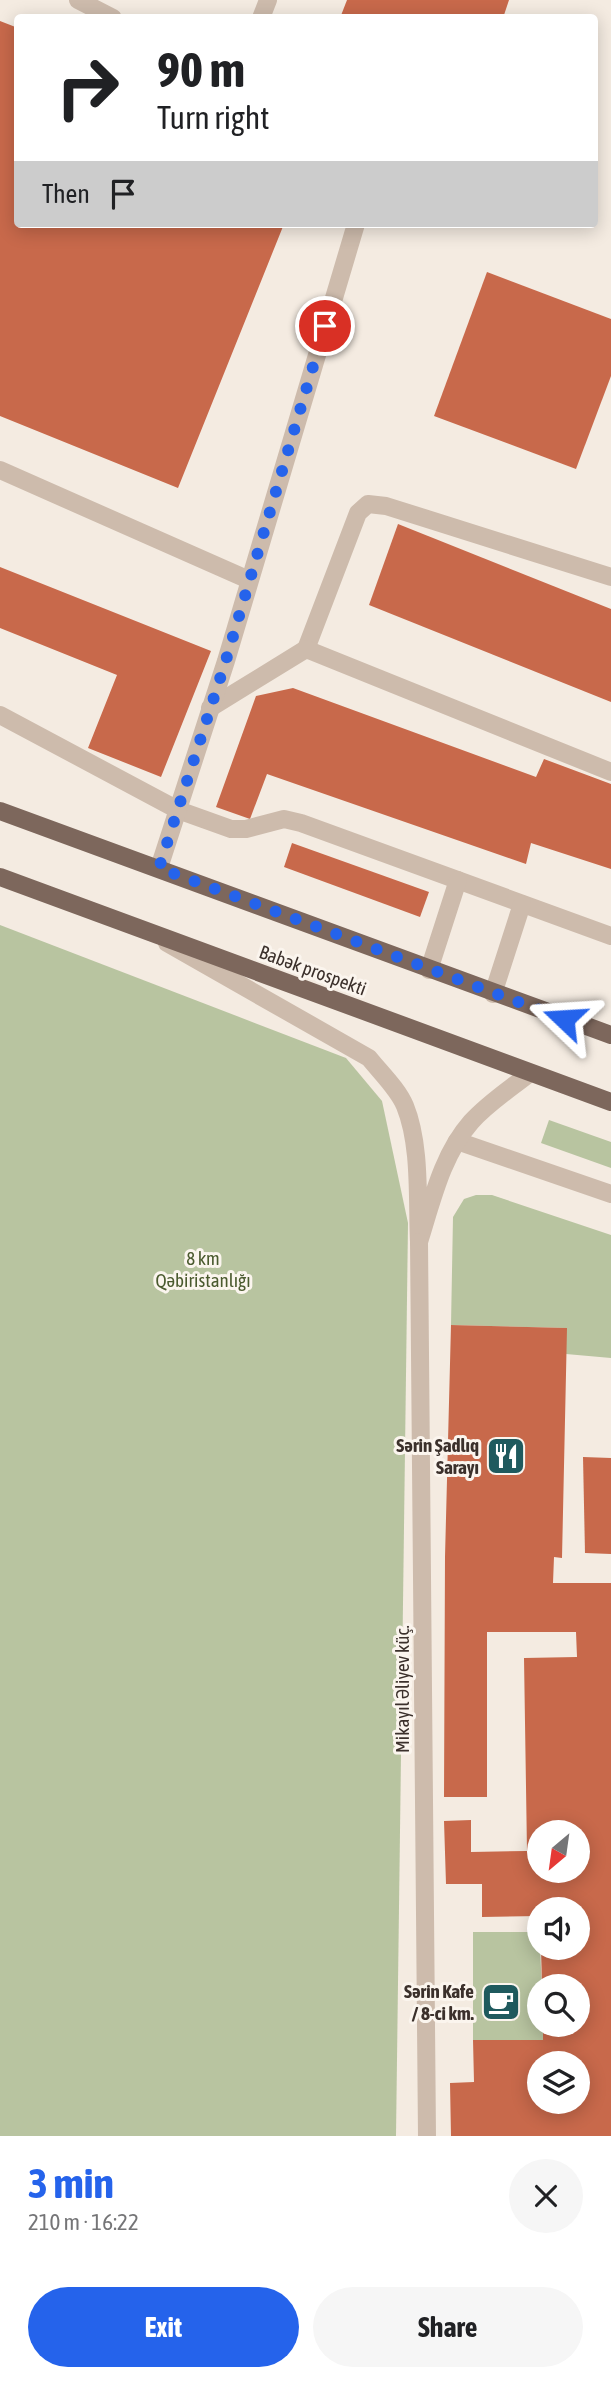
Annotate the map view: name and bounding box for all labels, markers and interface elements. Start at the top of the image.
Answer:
text: 90 m [157,41,245,97]
icon: right [42,42,133,133]
text: Turn right [157,99,270,136]
icon: arrive [104,175,142,213]
text: Then [42,179,90,209]
pin [295,296,355,356]
icon: arrive [306,307,344,345]
street label: Babək prospekti [256,940,370,1000]
position arrow [527,982,601,1056]
park label: 8 km Qəbiristanlığı [155,1247,251,1291]
place label: Sərin Şadlıq Sarayı [396,1434,479,1478]
restaurant icon: Sərin Şadlıq Sarayı [485,1435,527,1477]
street label: Mikayıl Əliyev küç. [391,1625,413,1753]
north arrow [527,1820,590,1883]
map controls [527,1820,590,2114]
button: sound [527,1897,590,1960]
button: search [527,1974,590,2037]
place label: Sərin Kafe / 8-ci km. [404,1980,475,2024]
cafe icon: Sərin Kafe / 8-ci km. [480,1981,522,2023]
button: layers [527,2051,590,2114]
text: 3 min [28,2159,114,2207]
button: close [509,2159,583,2233]
text: 210 m · 16:22 [28,2209,139,2235]
button: Exit [28,2287,299,2367]
button: Share [313,2287,583,2367]

